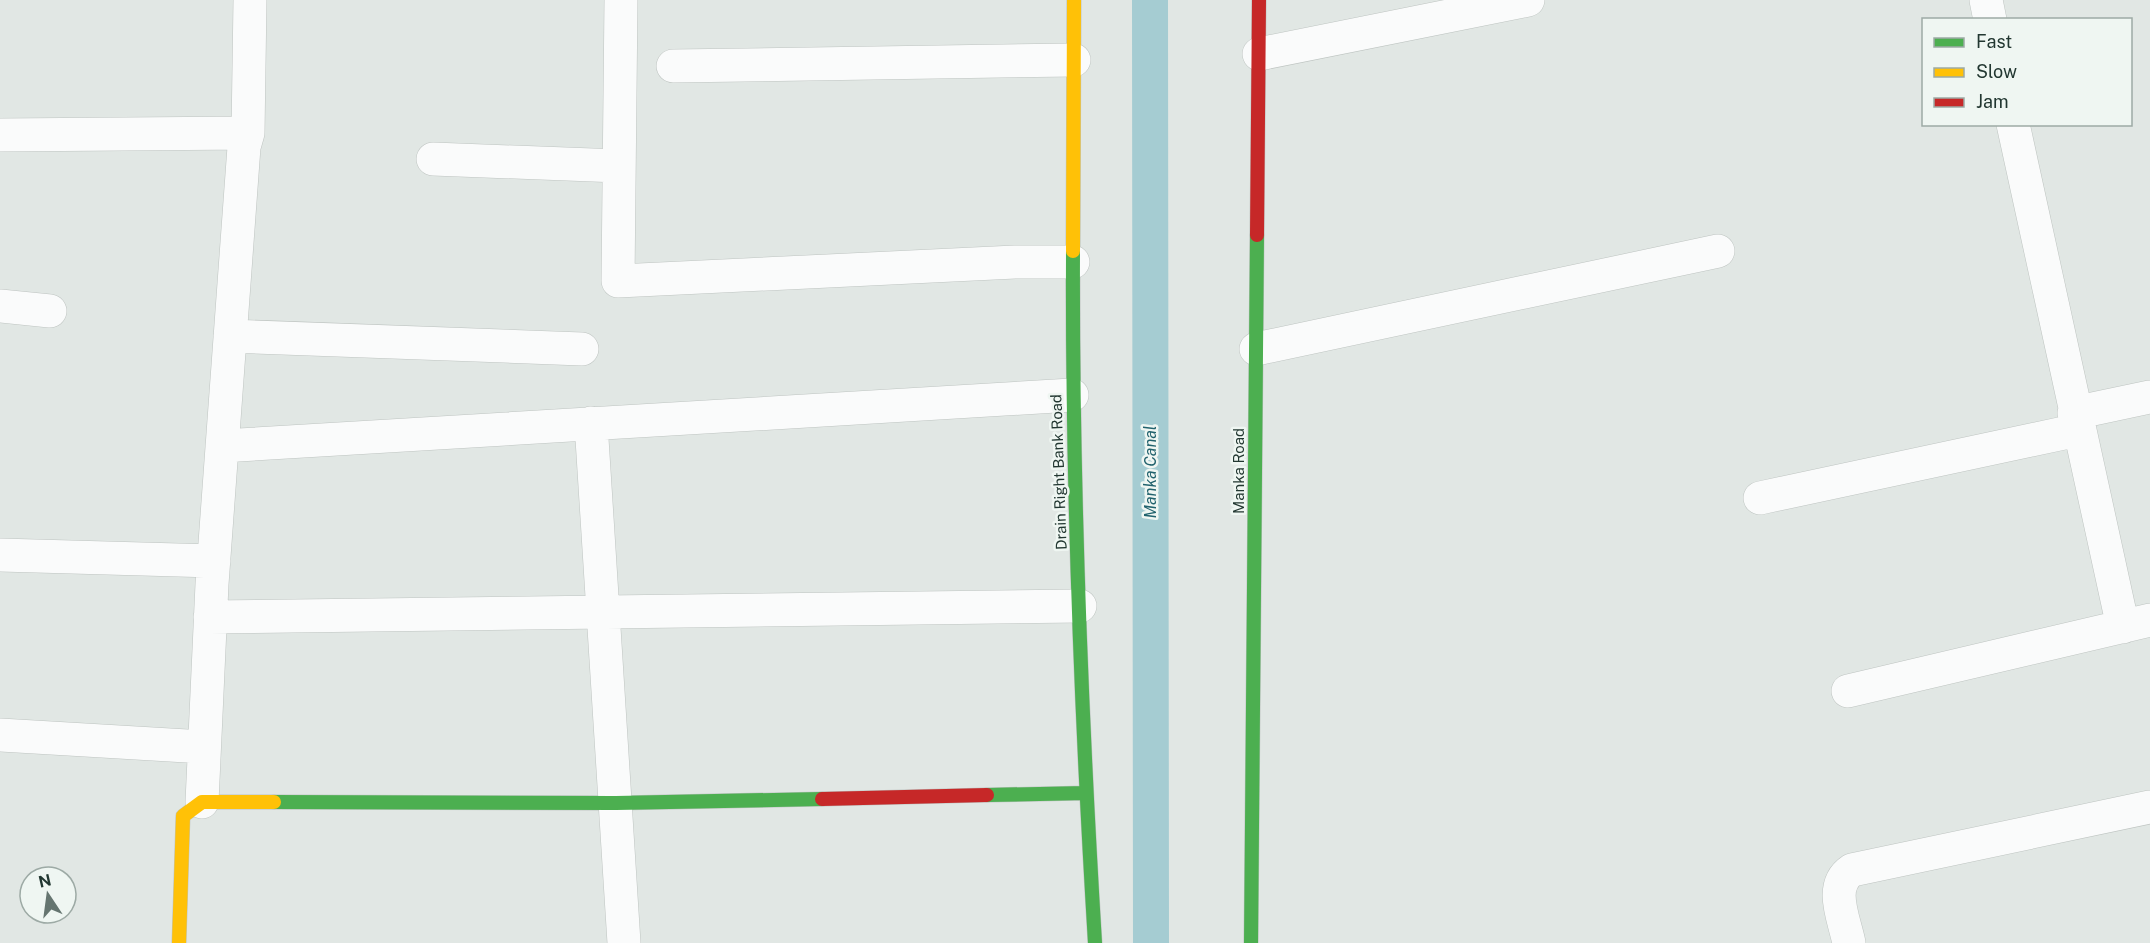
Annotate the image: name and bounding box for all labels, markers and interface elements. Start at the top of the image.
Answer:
legend [1922,18,2132,126]
text: Fast [1976,31,2012,52]
text: Slow [1976,61,2017,82]
text: Jam [1976,91,2009,112]
street label: Drain Right Bank Road [1047,394,1070,550]
water label: Manka Canal [1141,425,1160,519]
street label: Manka Road [1230,428,1247,514]
north arrow [18,865,78,925]
text: N [37,870,53,892]

